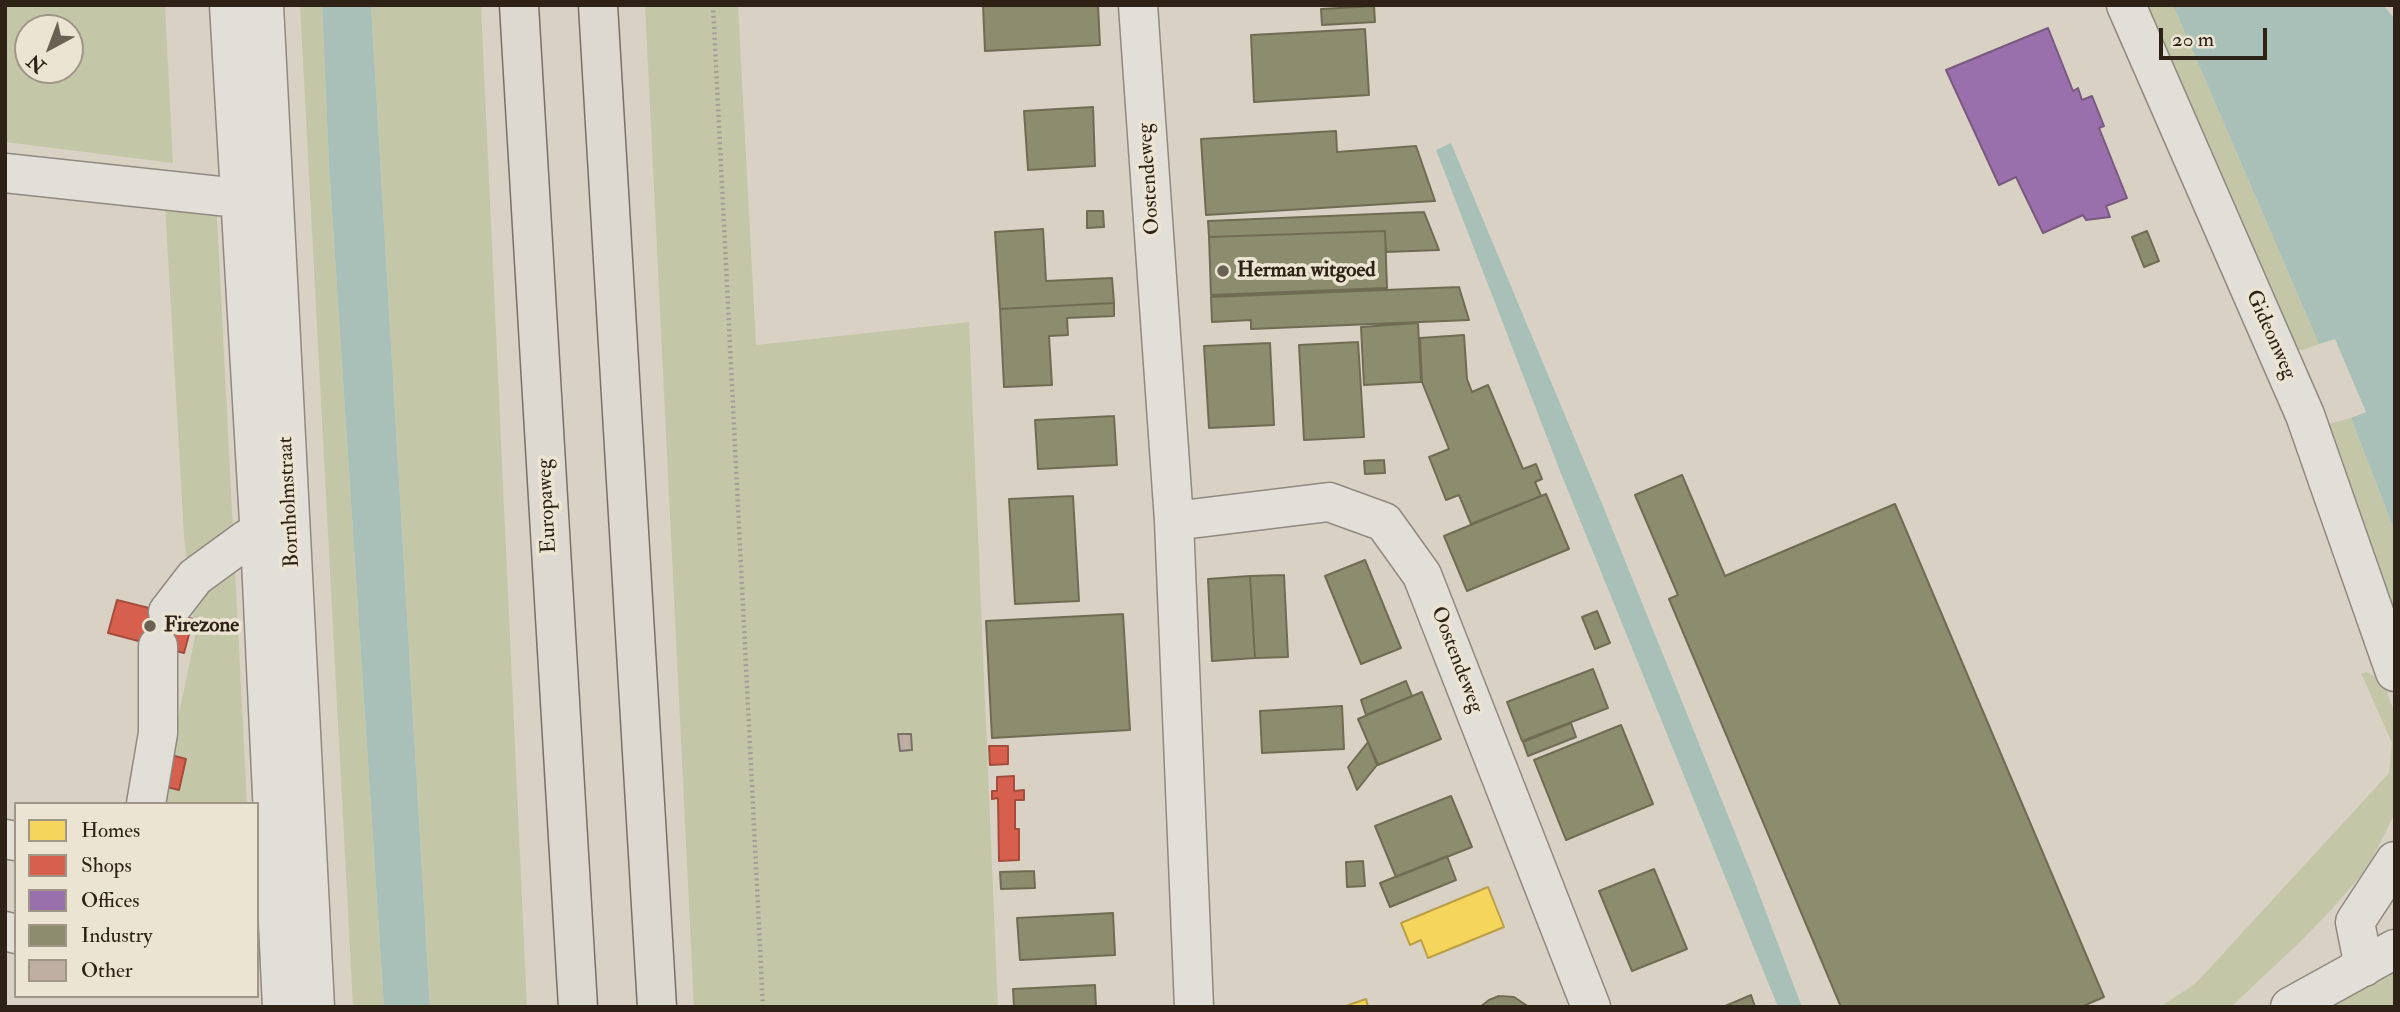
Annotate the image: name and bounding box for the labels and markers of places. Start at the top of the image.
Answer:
place label: Herman witgoed [1237,258,1376,284]
marker: Herman witgoed [1215,263,1231,279]
place label: Firezone [164,613,239,639]
marker: Firezone [142,618,158,634]

